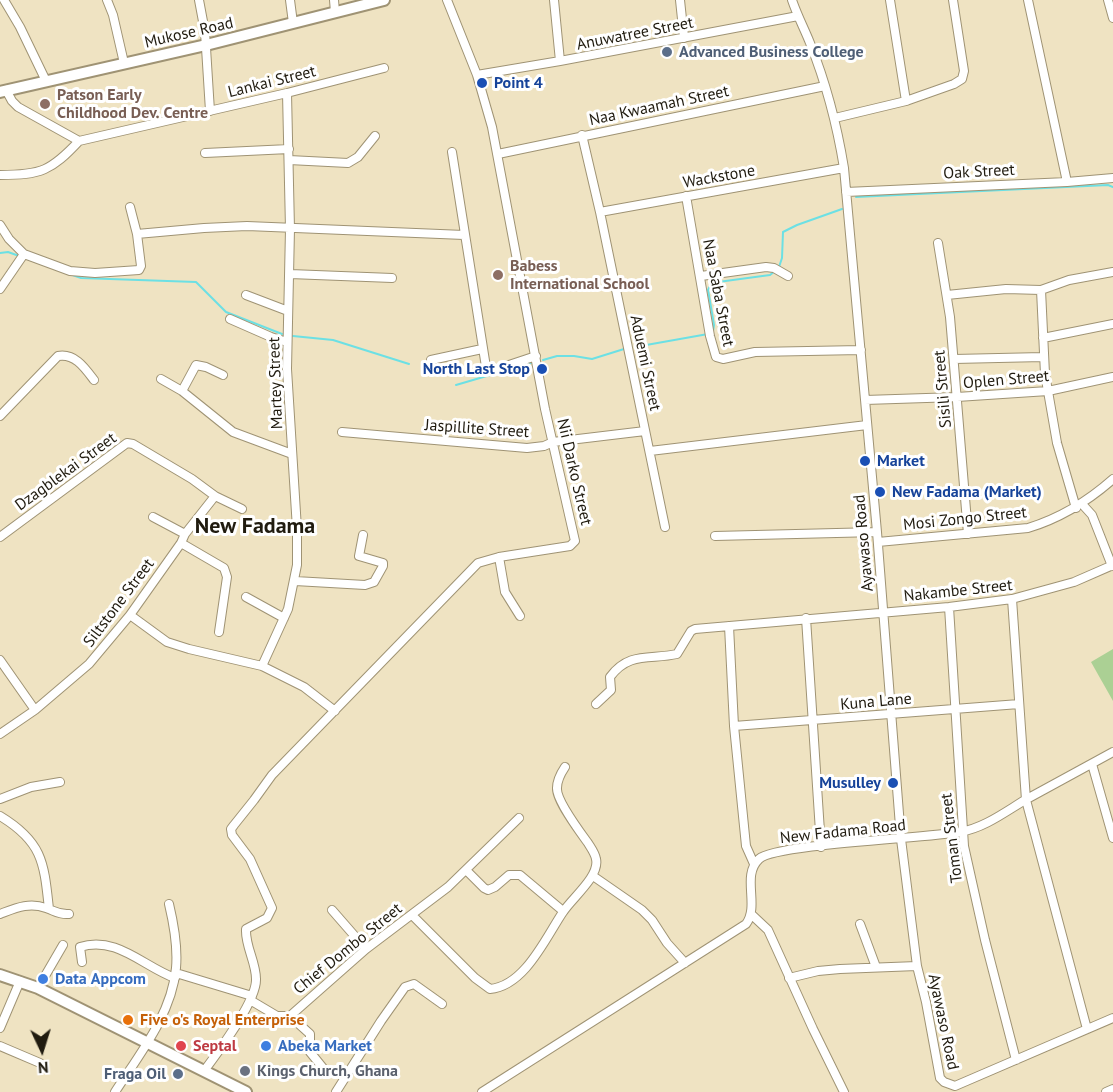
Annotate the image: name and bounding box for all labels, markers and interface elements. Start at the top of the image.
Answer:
street label: Mukose Road [143,13,235,53]
street label: Anuwatree Street [575,13,695,55]
place label: Advanced Business College [679,42,864,62]
marker: Advanced Business College [660,45,674,59]
street label: Lankai Street [226,62,318,102]
place label: Point 4 [494,73,543,93]
marker: Point 4 [475,76,489,90]
street label: Naa Kwaamah Street [587,82,731,130]
place label: Patson Early Childhood Dev. Centre [57,85,208,123]
marker: Patson Early Childhood Dev. Centre [38,97,52,111]
street label: Wackstone [681,161,757,193]
street label: Oak Street [943,161,1015,183]
street label: Naa Saba Street [698,238,738,348]
place label: Babess International School [510,256,649,294]
marker: Babess International School [491,268,505,282]
street label: Aduemi Street [626,313,664,413]
street label: Martey Street [265,337,287,429]
street label: Sisili Street [930,349,956,429]
place label: North Last Stop [423,359,530,379]
marker: North Last Stop [535,362,549,376]
street label: Oplen Street [962,367,1050,393]
street label: Jaspillite Street [424,416,530,442]
street label: Nii Darko Street [552,417,596,527]
street label: Dzagblekai Street [12,429,120,515]
place label: Market [877,451,925,471]
marker: Market [858,454,872,468]
place label: New Fadama (Market) [892,482,1042,502]
marker: New Fadama (Market) [873,485,887,499]
street label: Ayawaso Road [850,494,878,592]
street label: Mosi Zongo Street [902,503,1028,535]
district label: New Fadama [195,514,315,540]
street label: Siltstone Street [80,555,158,651]
street label: Nakambe Street [903,576,1013,606]
street label: Kuna Lane [839,689,913,715]
place label: Musulley [819,773,881,793]
marker: Musulley [886,776,900,790]
street label: Toman Street [937,792,967,884]
street label: New Fadama Road [779,816,907,848]
street label: Chief Dombo Street [290,899,406,999]
place label: Data Appcom [55,969,146,989]
marker: Data Appcom [36,972,50,986]
street label: Ayawaso Road [923,972,963,1072]
place label: Five o's Royal Enterprise [140,1010,305,1030]
marker: Five o's Royal Enterprise [121,1013,135,1027]
north arrow [12,1020,72,1080]
place label: Septal [193,1036,236,1056]
place label: Abeka Market [278,1036,372,1056]
marker: Septal [174,1039,188,1053]
marker: Abeka Market [259,1039,273,1053]
text: N [37,1058,49,1078]
place label: Kings Church, Ghana [257,1061,398,1081]
place label: Fraga Oil [104,1064,166,1084]
marker: Kings Church, Ghana [238,1064,252,1078]
marker: Fraga Oil [171,1067,185,1081]

